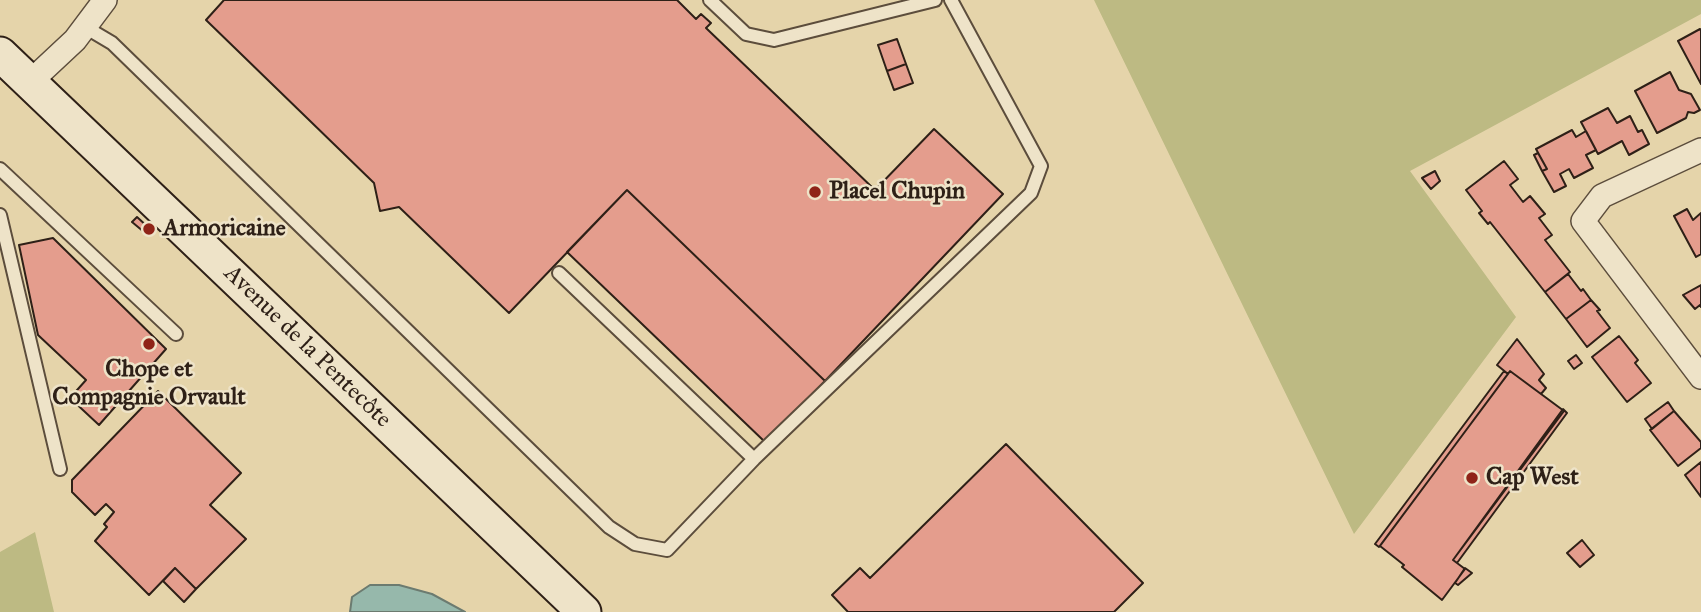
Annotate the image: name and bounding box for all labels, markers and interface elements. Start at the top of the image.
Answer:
place label: Placel Chupin [829,178,965,206]
marker: Placel Chupin [807,184,823,200]
place label: Armoricaine [163,215,286,243]
marker: Armoricaine [141,221,157,237]
street label: Avenue de la Pentecôte [217,260,397,434]
marker: Chope et Compagnie Orvault [141,336,157,352]
place label: Chope et Compagnie Orvault [52,356,246,412]
place label: Cap West [1486,464,1579,492]
marker: Cap West [1464,470,1480,486]

